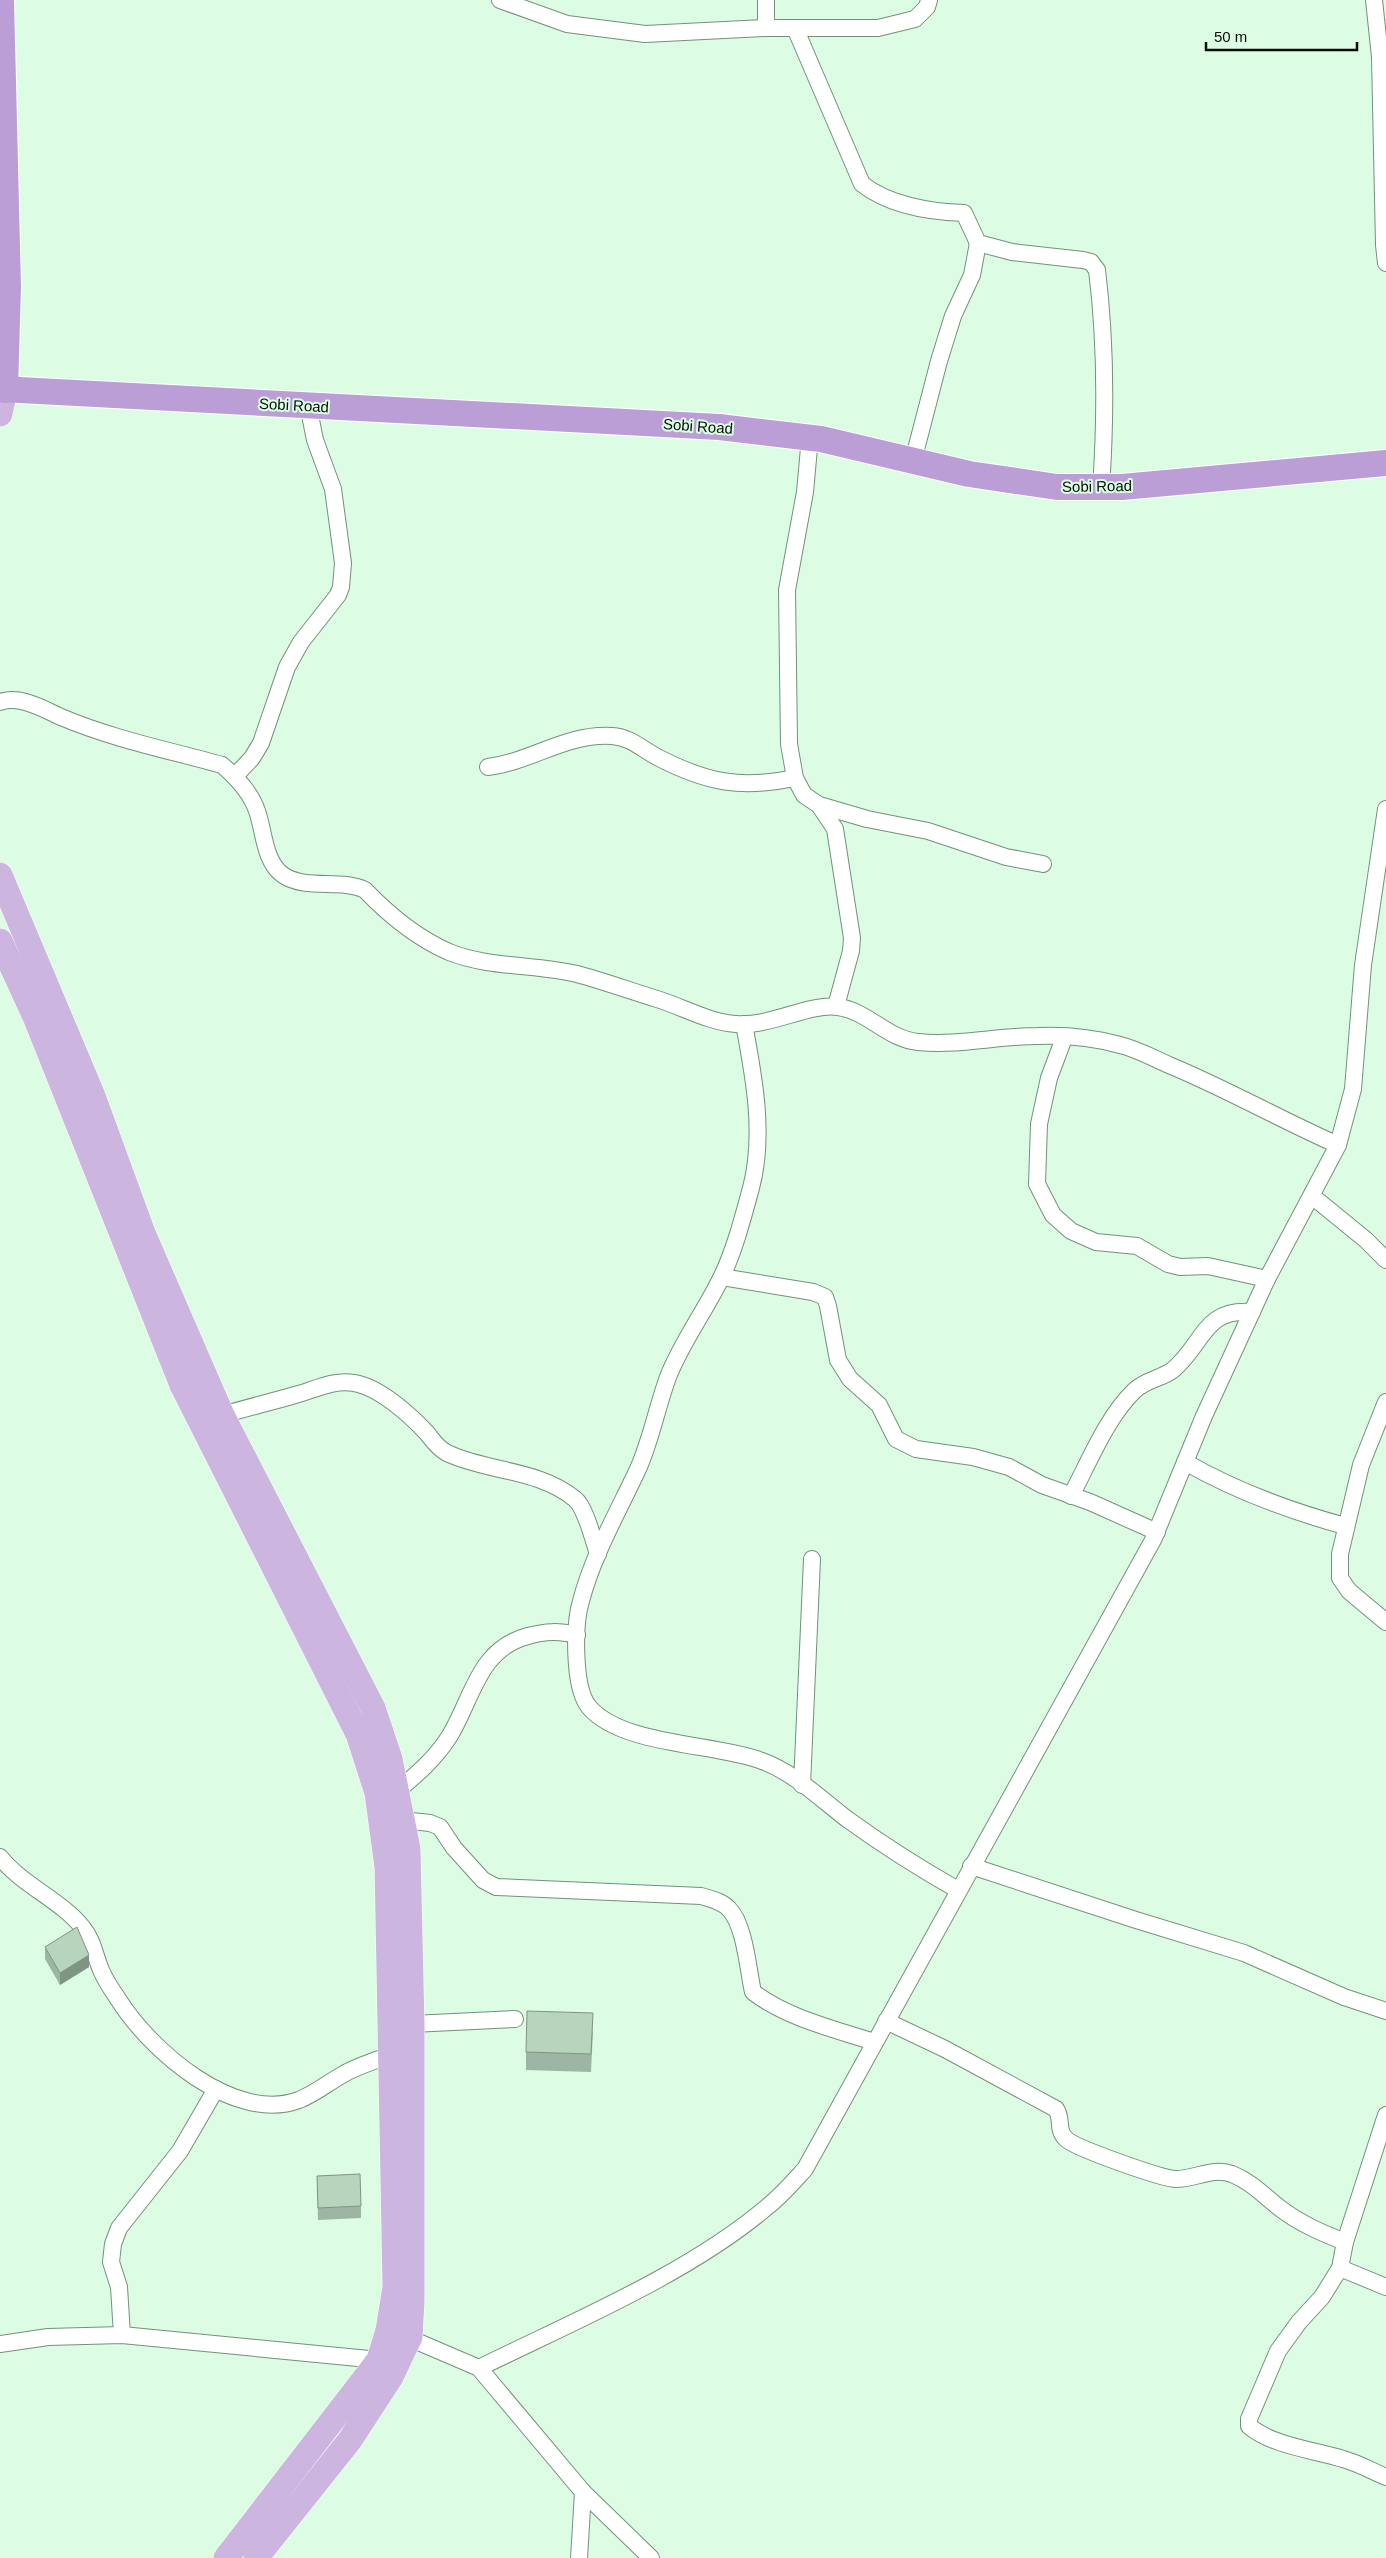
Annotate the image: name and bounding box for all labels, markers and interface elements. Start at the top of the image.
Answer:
scale bar [1206,20,1357,52]
text: 50 m [1214,28,1247,45]
street label: Sobi Road [259,395,329,415]
street label: Sobi Road [662,415,734,437]
street label: Sobi Road [1062,477,1132,495]

